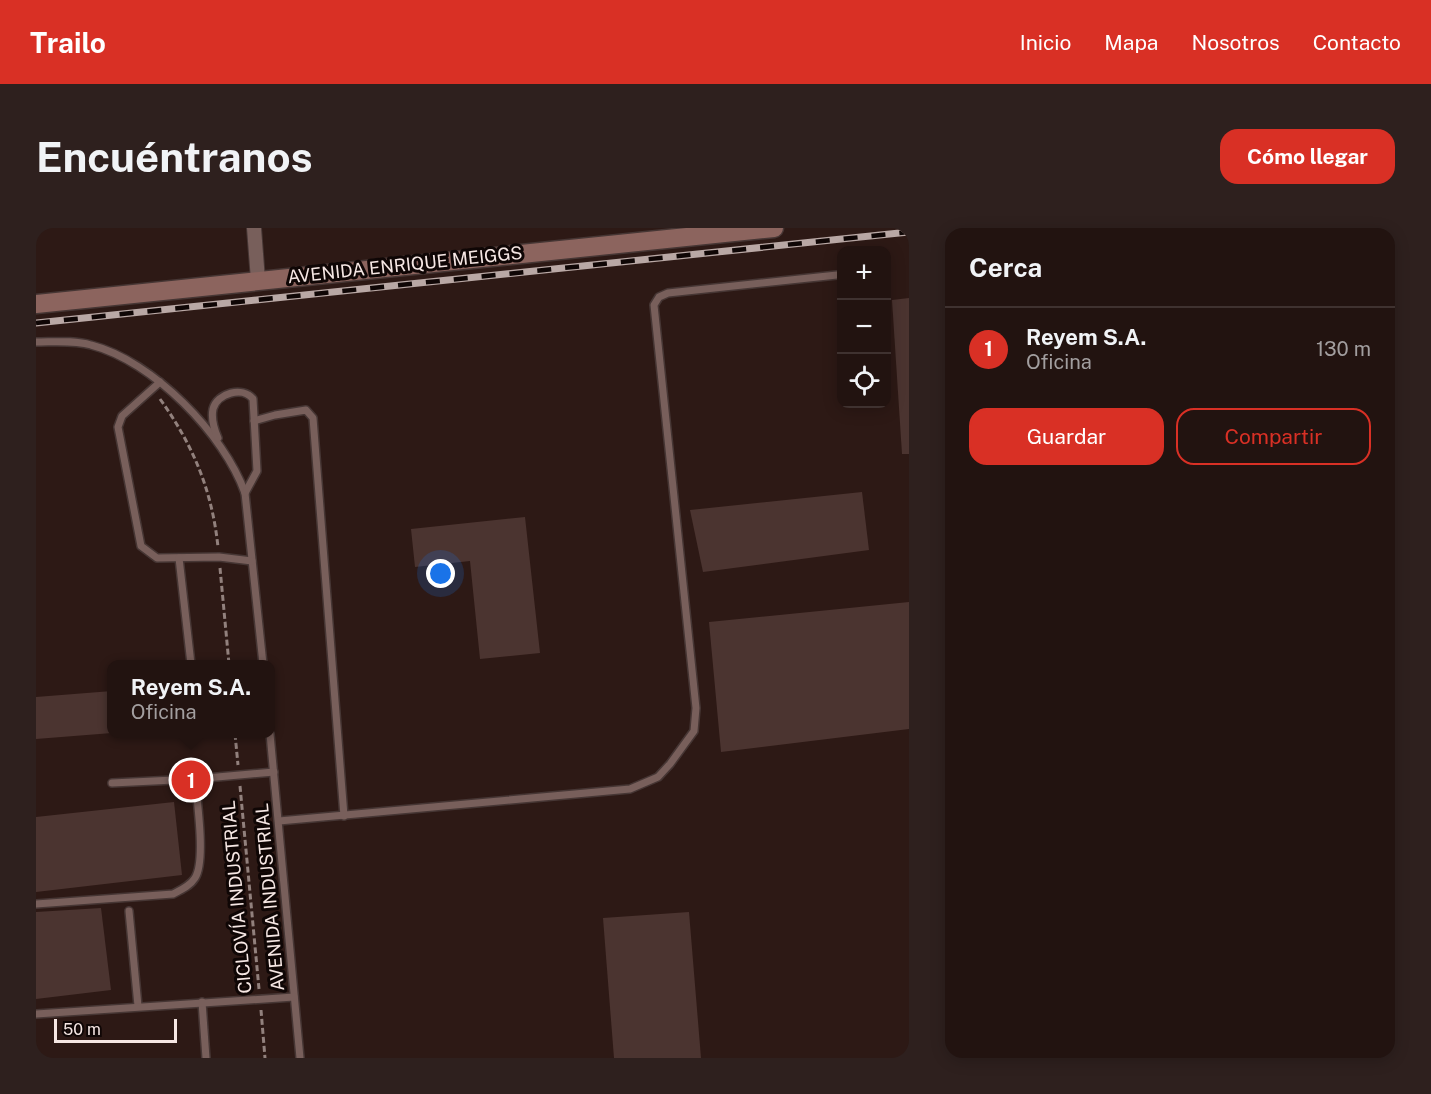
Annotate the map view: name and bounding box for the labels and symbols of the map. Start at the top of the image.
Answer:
street label: AVENIDA ENRIQUE MEIGGS [286,242,523,287]
your location [426,559,455,588]
pin: 1 [172,758,210,802]
street label: CICLOVÍA INDUSTRIAL [217,800,255,995]
street label: AVENIDA INDUSTRIAL [251,802,288,992]
scale bar [54,1016,177,1044]

